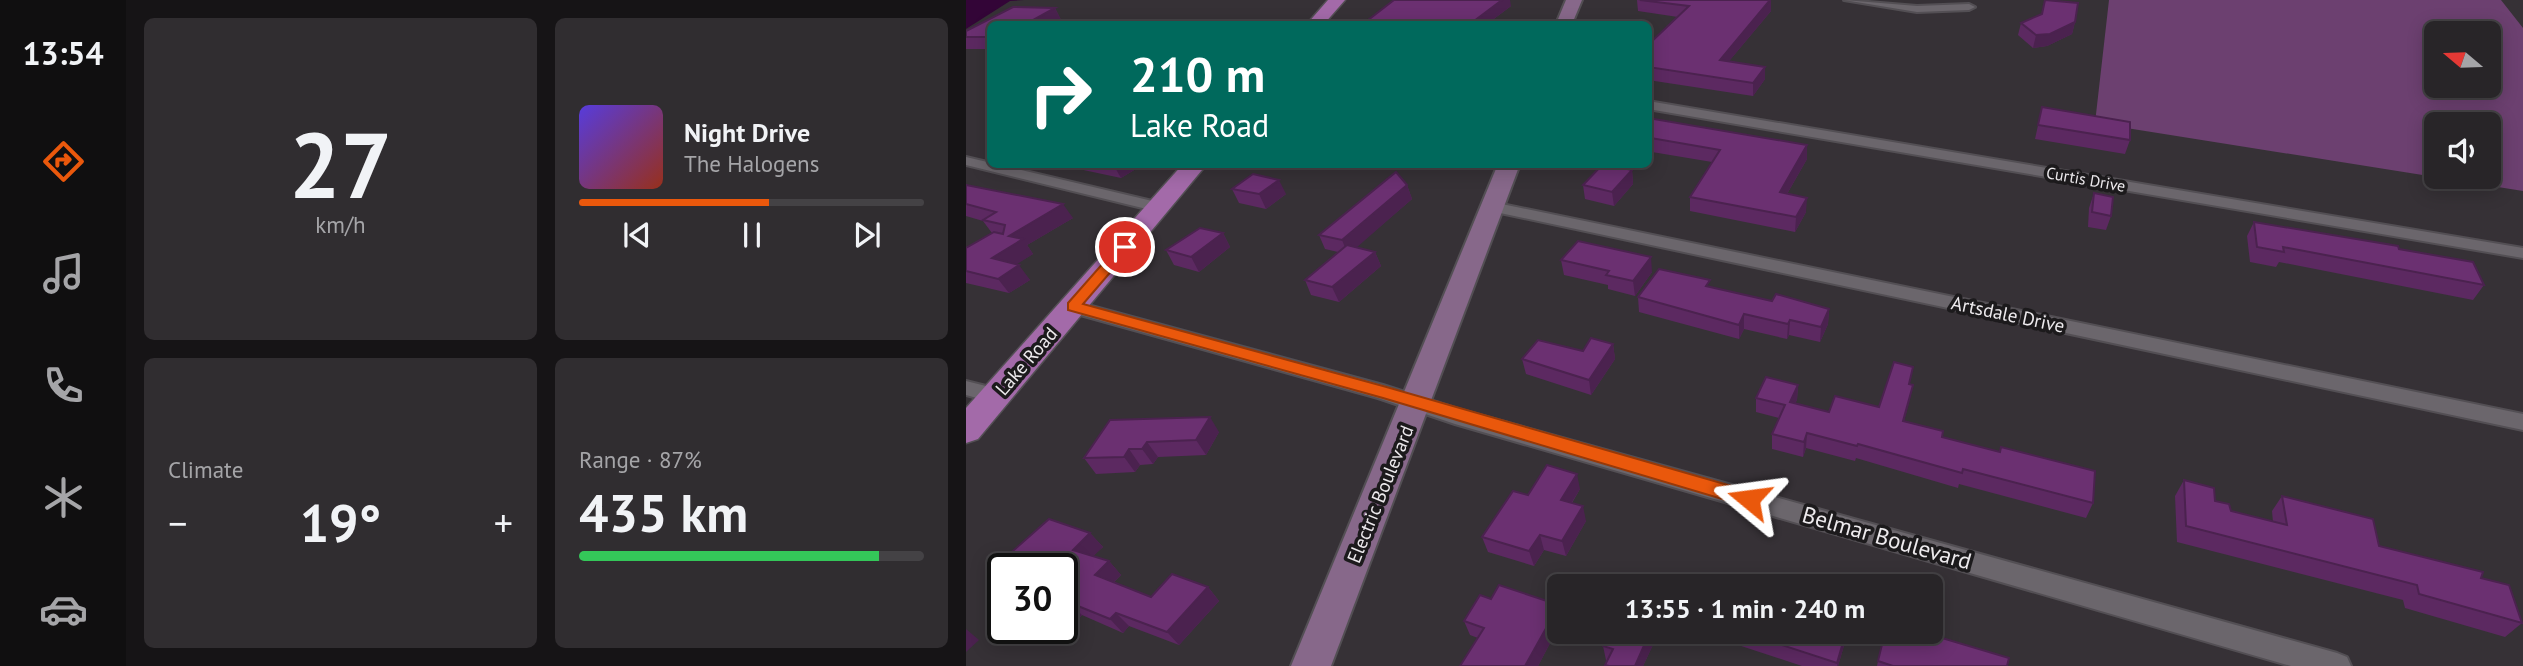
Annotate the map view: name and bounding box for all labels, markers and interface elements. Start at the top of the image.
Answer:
north arrow [2424,21,2501,98]
map controls [2424,21,2501,189]
text: 13:54 [22,32,104,74]
text: 210 m [1130,42,1265,106]
icon: right [1015,49,1106,140]
text: Lake Road [1130,104,1269,146]
text: 27 [289,105,392,223]
button: sound [2424,112,2501,189]
text: Night Drive [684,116,810,149]
icon: directions [39,137,88,186]
text: The Halogens [684,149,819,178]
street label: Curtis Drive [2045,162,2127,196]
text: km/h [315,210,366,239]
icon: previous [618,216,656,254]
icon: pause [733,216,771,254]
icon: next [848,216,886,254]
pin [1095,217,1155,277]
icon: arrive [1106,228,1144,266]
icon: music [39,249,88,298]
street label: Artsdale Drive [1949,290,2067,338]
street label: Lake Road [990,322,1062,400]
icon: phone [39,361,88,410]
street label: Electric Boulevard [1341,422,1419,566]
text: Range · 87% [579,445,702,474]
text: Climate [168,455,243,484]
position arrow [1712,462,1786,536]
icon: climate [39,473,88,522]
text: 435 km [579,479,748,546]
text: 19° [300,489,381,556]
text: − [168,498,187,547]
text: + [494,498,513,547]
street label: Belmar Boulevard [1799,500,1975,576]
speed limit sign: 30 [987,553,1078,644]
icon: car [39,585,88,634]
text: 13:55 · 1 min · 240 m [1625,592,1865,625]

